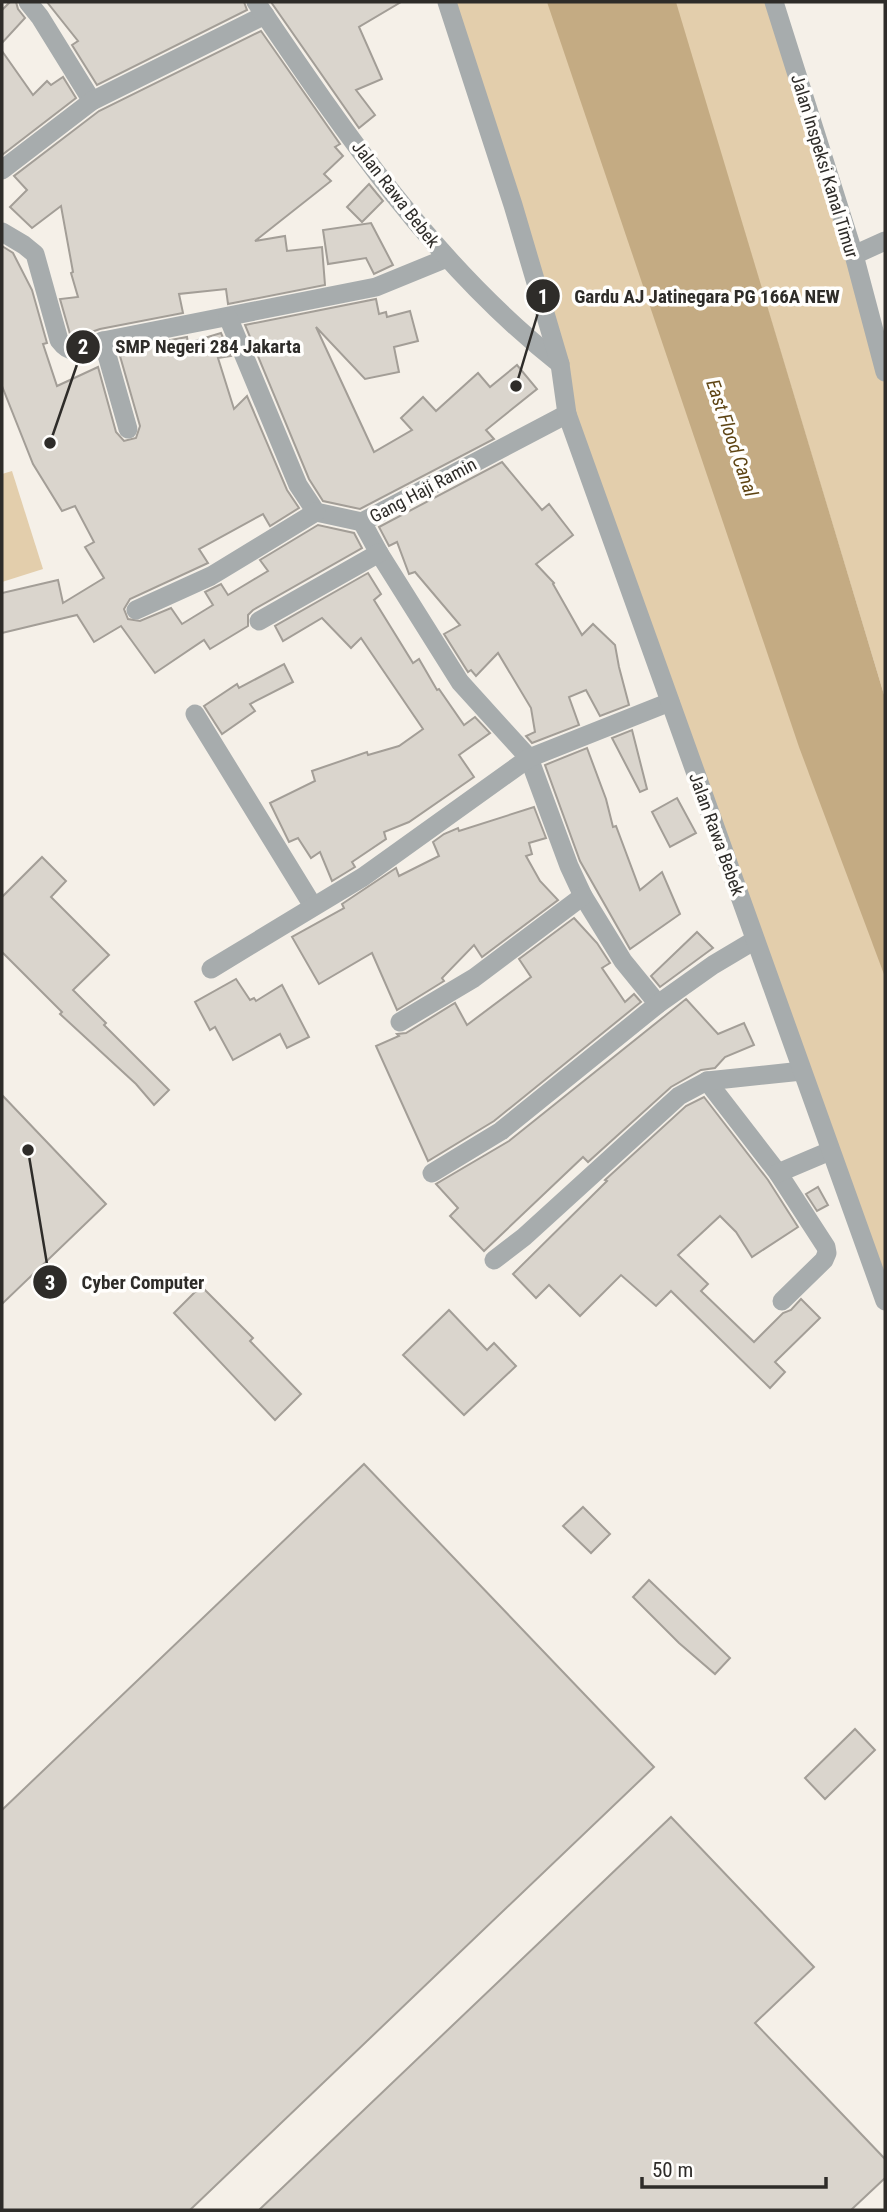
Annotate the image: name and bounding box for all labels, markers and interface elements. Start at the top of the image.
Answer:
street label: Jalan Inspeksi Kanal Timur [787,72,863,261]
street label: Jalan Rawa Bebek [348,137,444,251]
callout: Gardu AJ Jatinegara PG 166A NEW [525,276,854,316]
text: 1 [538,285,548,309]
text: Gardu AJ Jatinegara PG 166A NEW [574,285,840,308]
callout: SMP Negeri 284 Jakarta [66,327,315,367]
text: 2 [78,335,88,359]
text: SMP Negeri 284 Jakarta [115,335,301,358]
water label: East Flood Canal [701,376,763,500]
street label: Gang Haji Ramin [366,453,480,527]
street label: Jalan Rawa Bebek [685,770,749,898]
callout: Cyber Computer [33,1262,218,1302]
text: 3 [45,1271,55,1295]
text: Cyber Computer [82,1271,204,1294]
scale bar [642,2146,826,2190]
text: 50 m [652,2158,693,2182]

